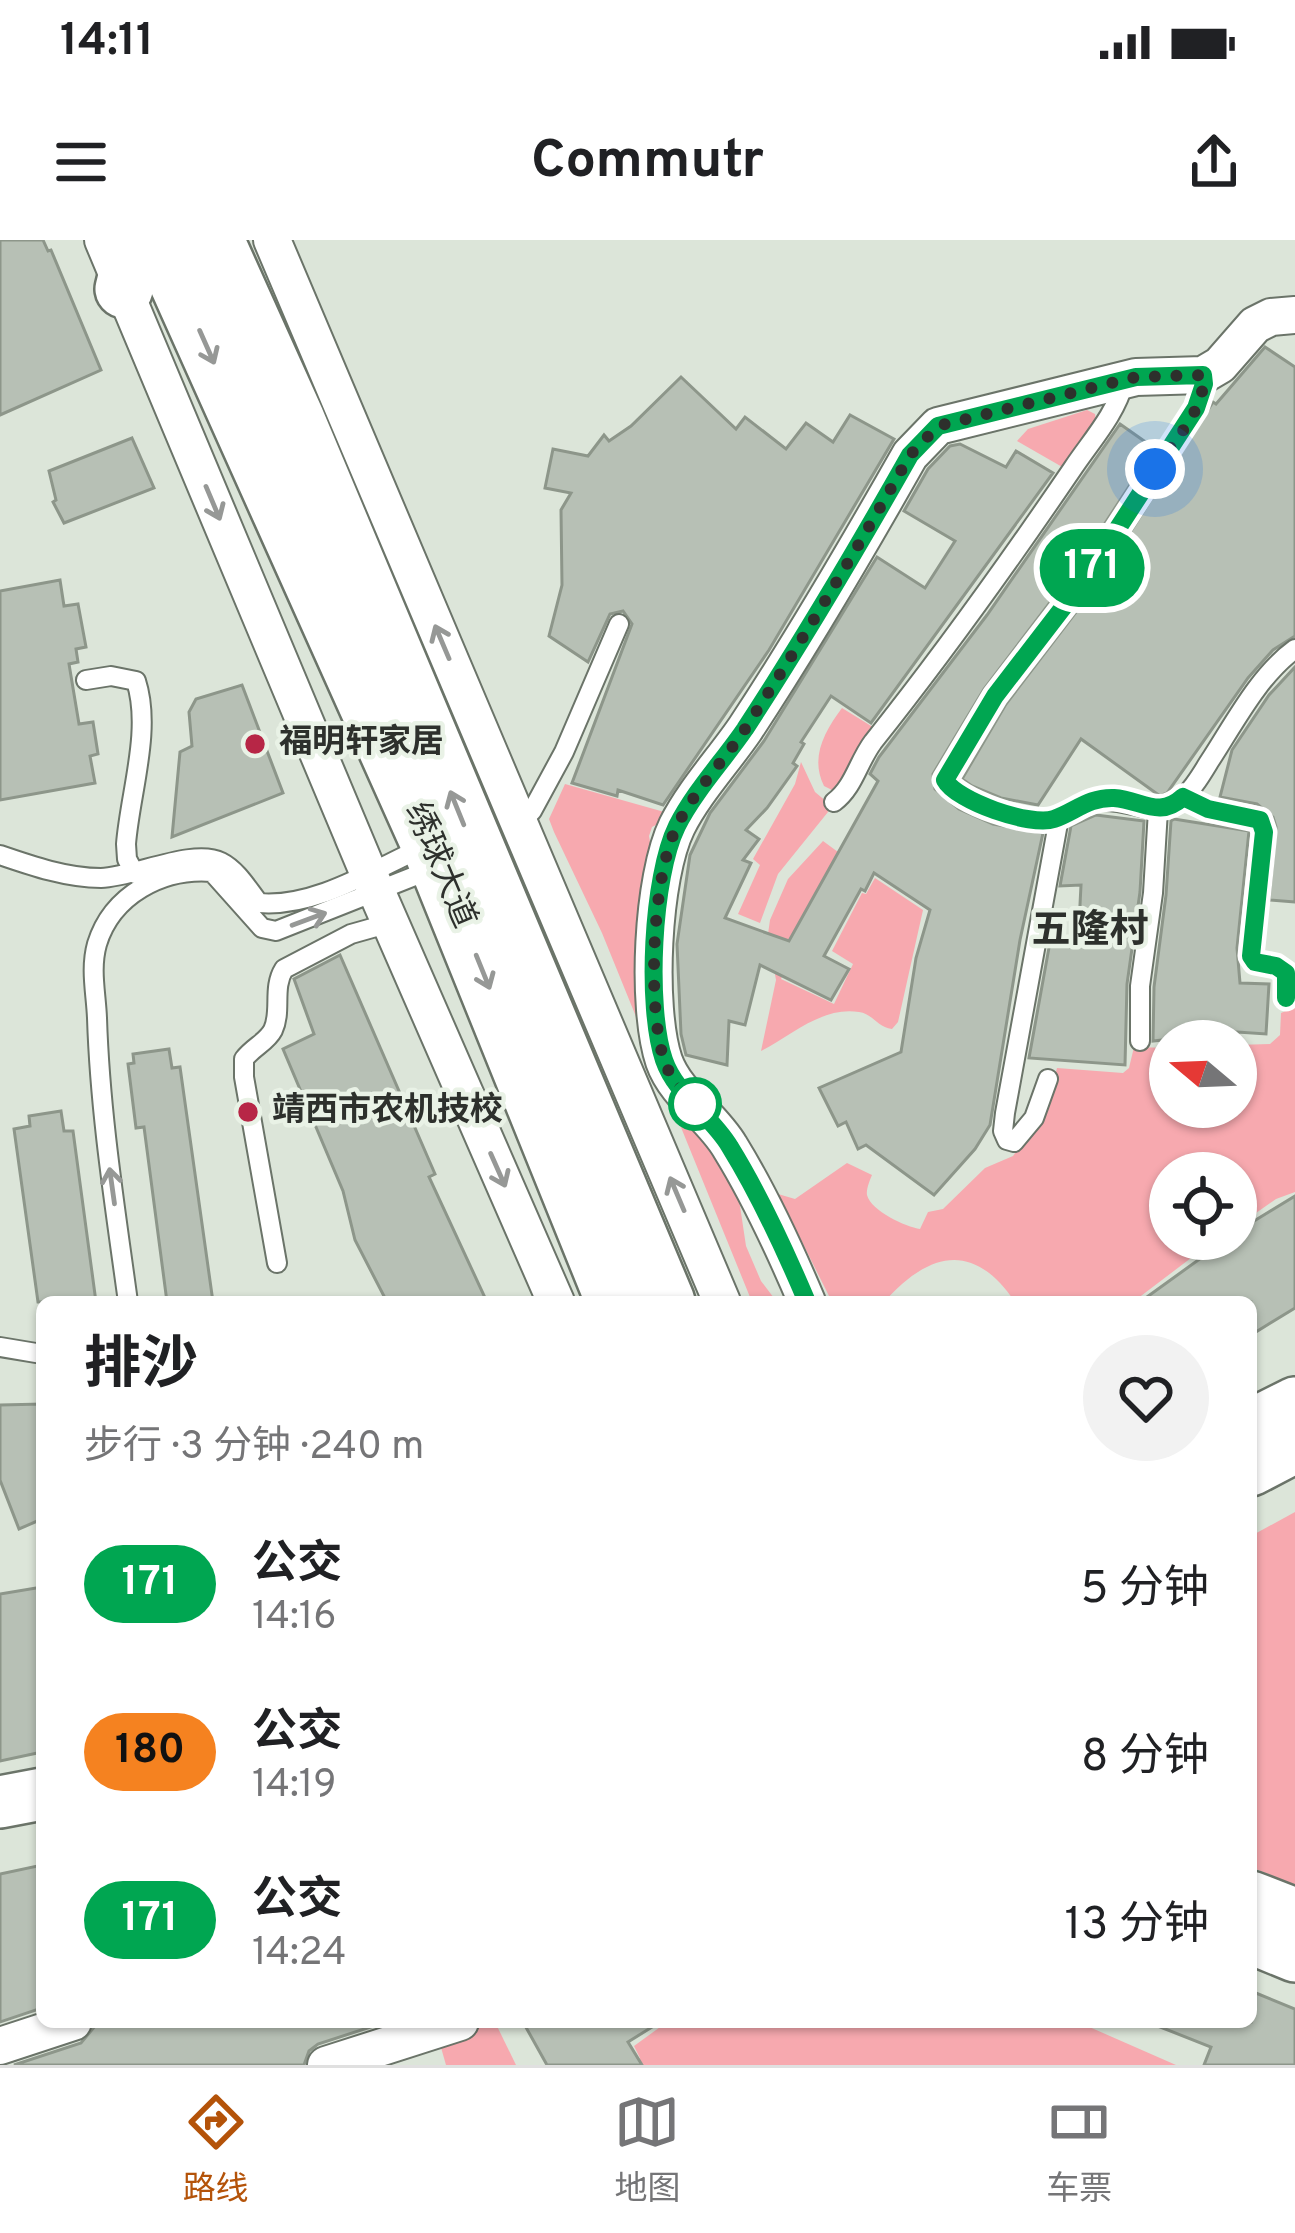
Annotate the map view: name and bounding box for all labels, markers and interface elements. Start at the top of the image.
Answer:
text: 14:11 [60,14,154,71]
text: Commutr [531,128,764,197]
icon: menu [48,129,114,195]
icon: share [1181,129,1247,195]
one-way arrow [197,328,219,364]
your location [1125,439,1185,499]
one-way arrow [204,483,225,520]
line badge: 171 [1023,529,1161,607]
text: 171 [1064,541,1120,594]
one-way arrow [430,624,451,661]
place label: 福明轩家居 [279,723,444,765]
marker: 福明轩家居 [242,731,268,757]
one-way arrow [445,790,466,827]
street label: 绣球大道 [394,797,484,935]
one-way arrow [290,906,327,928]
district label: 五隆村 [1031,908,1149,957]
one-way arrow [474,953,495,990]
north arrow [1149,1020,1257,1128]
map controls [1149,1020,1257,1260]
unlabelled marker [670,1079,720,1129]
place label: 靖西市农机技校 [272,1091,503,1133]
marker: 靖西市农机技校 [235,1099,261,1125]
one-way arrow [489,1151,511,1187]
button: locate [1149,1152,1257,1260]
one-way arrow [100,1167,123,1206]
one-way arrow [665,1176,686,1213]
text: 排沙 [84,1332,198,1404]
button: heart [1083,1335,1209,1461]
text: 步行 · 3 分钟 · 240 m [84,1424,424,1473]
text: 公交 [252,1537,342,1594]
text: 171 [122,1557,178,1610]
text: 5 分钟 [1080,1562,1209,1619]
text: 14:16 [252,1594,337,1643]
text: 公交 [252,1705,342,1762]
text: 180 [115,1725,185,1778]
text: 8 分钟 [1081,1730,1209,1787]
text: 14:19 [252,1762,337,1811]
text: 公交 [252,1873,342,1930]
text: 171 [122,1893,178,1946]
text: 13 分钟 [1065,1898,1209,1955]
text: 14:24 [252,1930,346,1979]
tab: 路线 [183,2089,249,2212]
tab: 地图 [614,2089,680,2212]
tab: 车票 [1046,2089,1112,2212]

